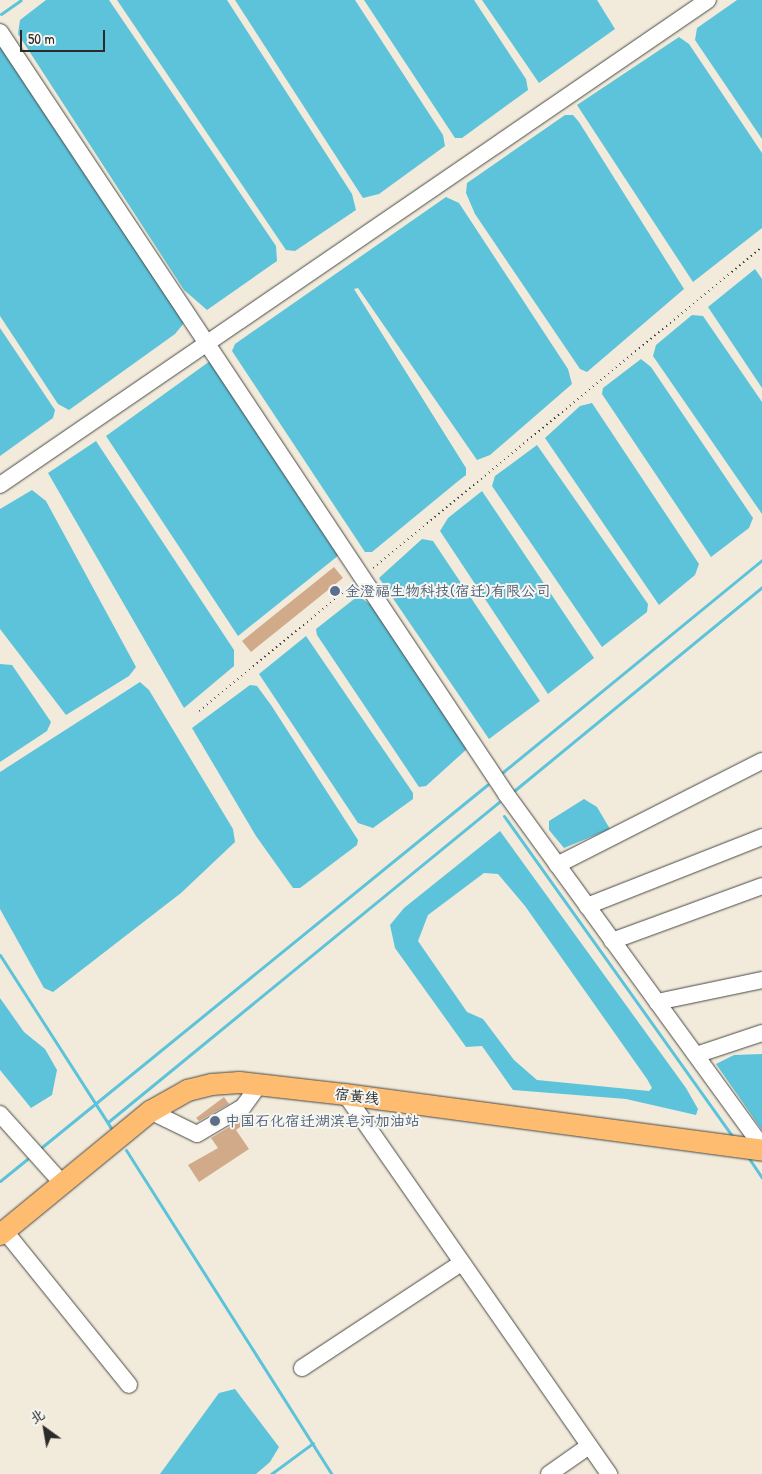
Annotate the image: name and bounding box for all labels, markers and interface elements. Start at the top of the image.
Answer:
scale bar [22,20,108,52]
text: 50 m [28,28,55,49]
place label: 金澄福生物科技(宿迁)有限公司 [345,582,550,600]
marker: 金澄福生物科技(宿迁)有限公司 [329,585,341,597]
street label: 宿黄线 [334,1084,380,1108]
place label: 中国石化宿迁湖滨皂河加油站 [225,1112,420,1130]
marker: 中国石化宿迁湖滨皂河加油站 [209,1115,221,1127]
north arrow [20,1404,70,1454]
text: 北 [26,1404,48,1428]

